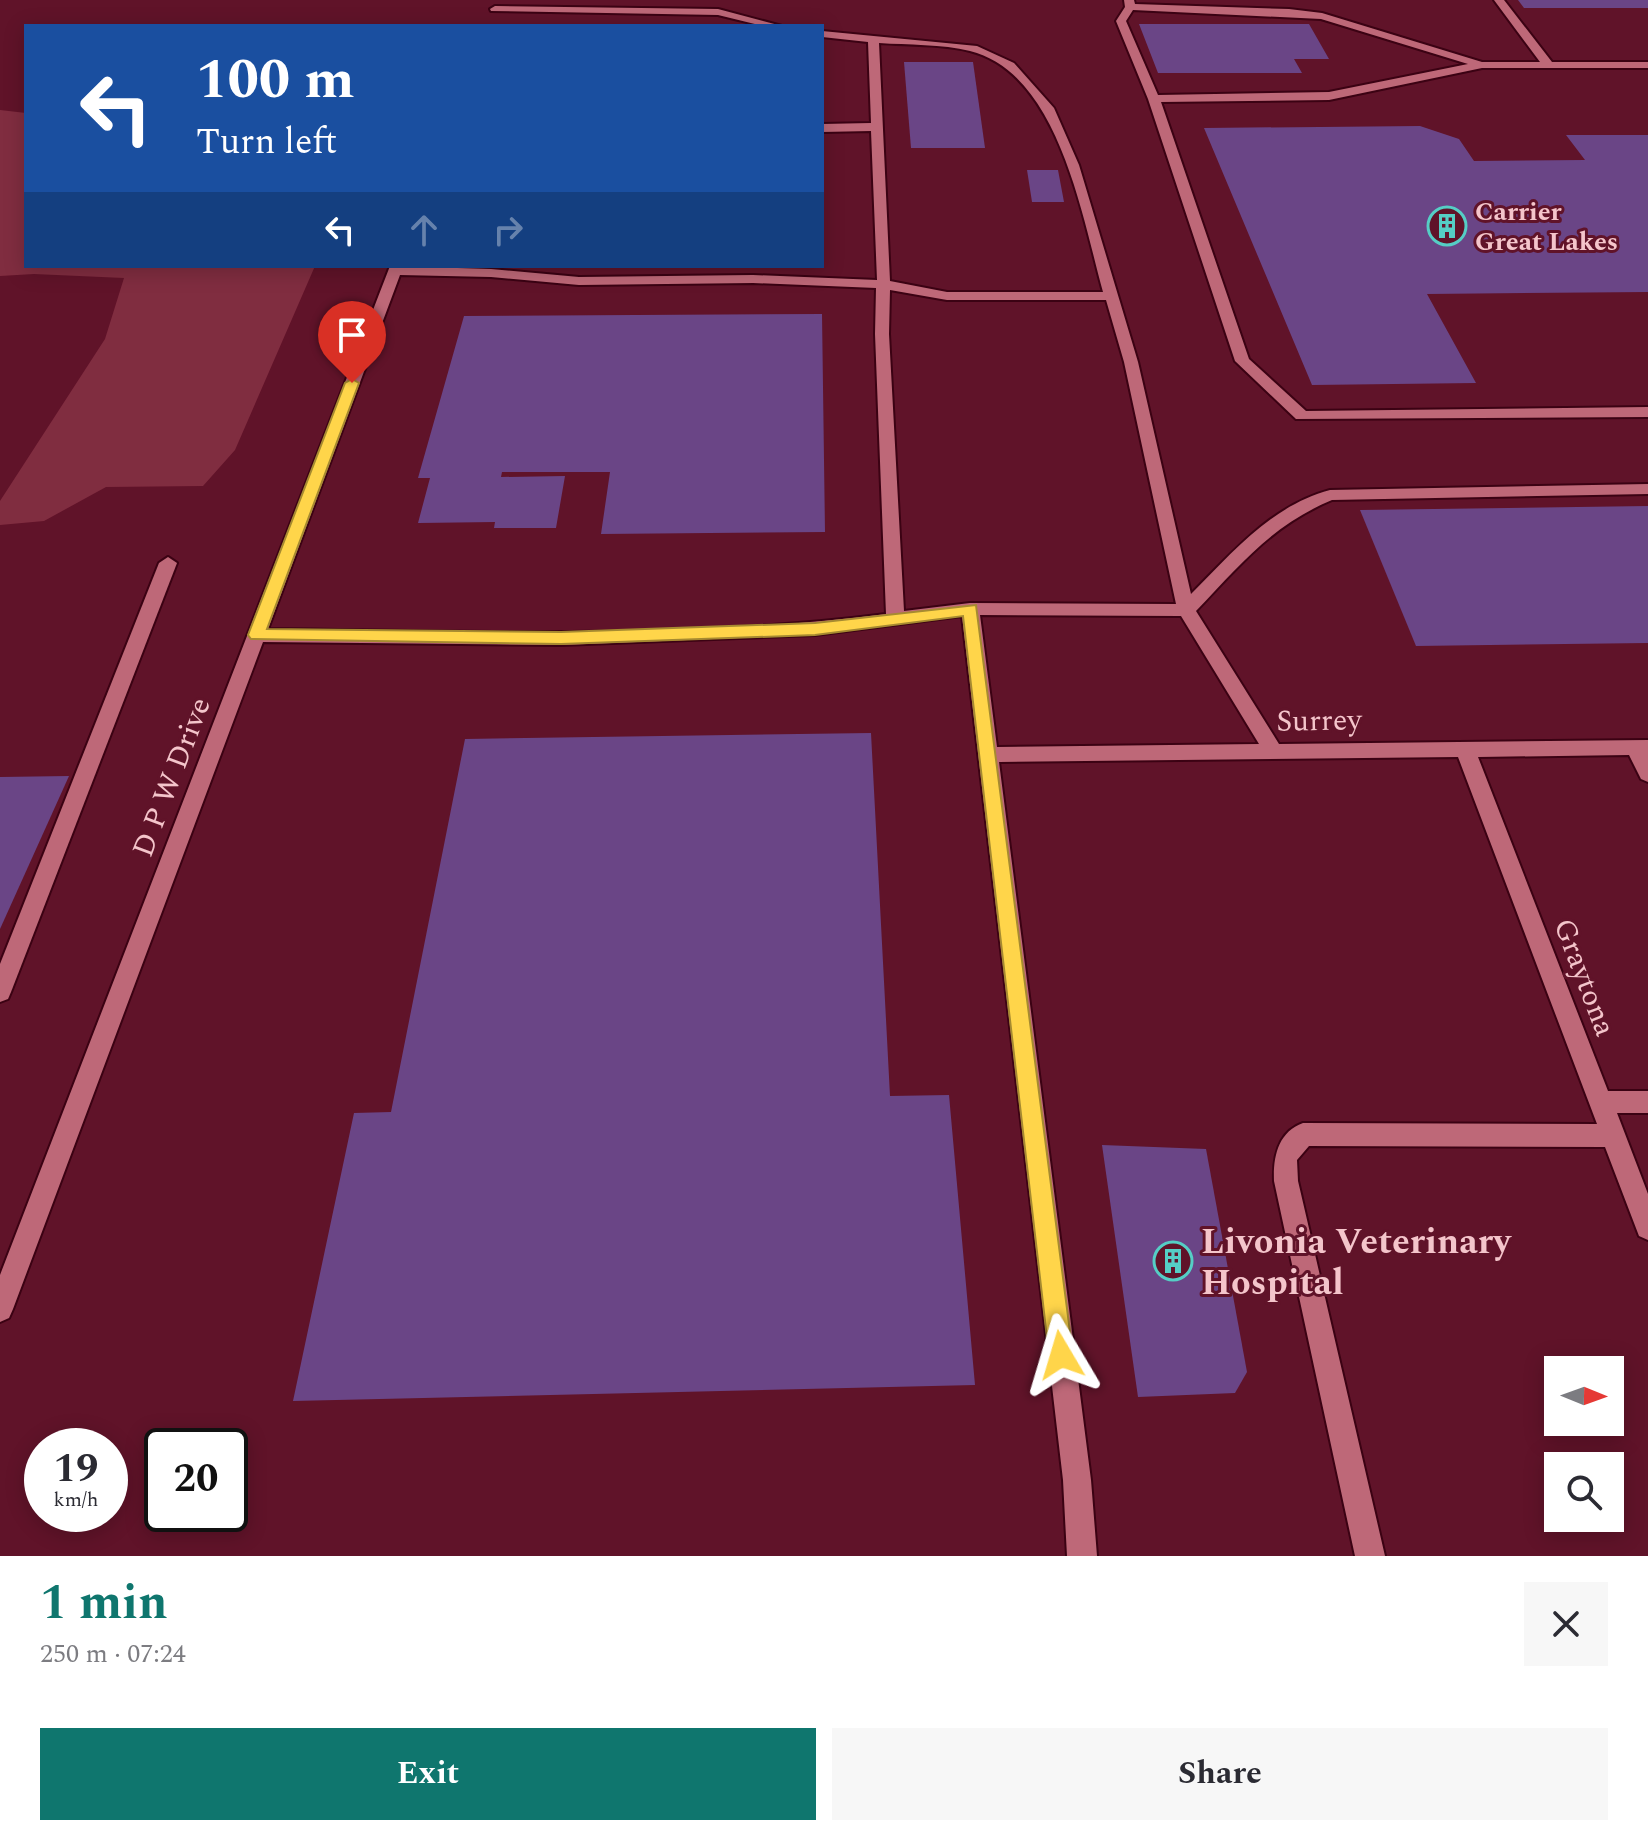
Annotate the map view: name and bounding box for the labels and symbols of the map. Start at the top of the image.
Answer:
place label: Carrier Great Lakes [1475,192,1618,262]
building icon: Carrier Great Lakes [1426,205,1468,247]
pin [318,301,386,383]
street label: D P W Drive [120,691,223,864]
street label: Surrey [1276,697,1364,745]
street label: Graytona [1541,912,1628,1043]
place label: Livonia Veterinary Hospital [1201,1215,1513,1311]
building icon: Livonia Veterinary Hospital [1152,1240,1194,1282]
position arrow [1019,1313,1103,1397]
north arrow [1544,1356,1624,1436]
speed limit sign: 20 [144,1428,248,1532]

